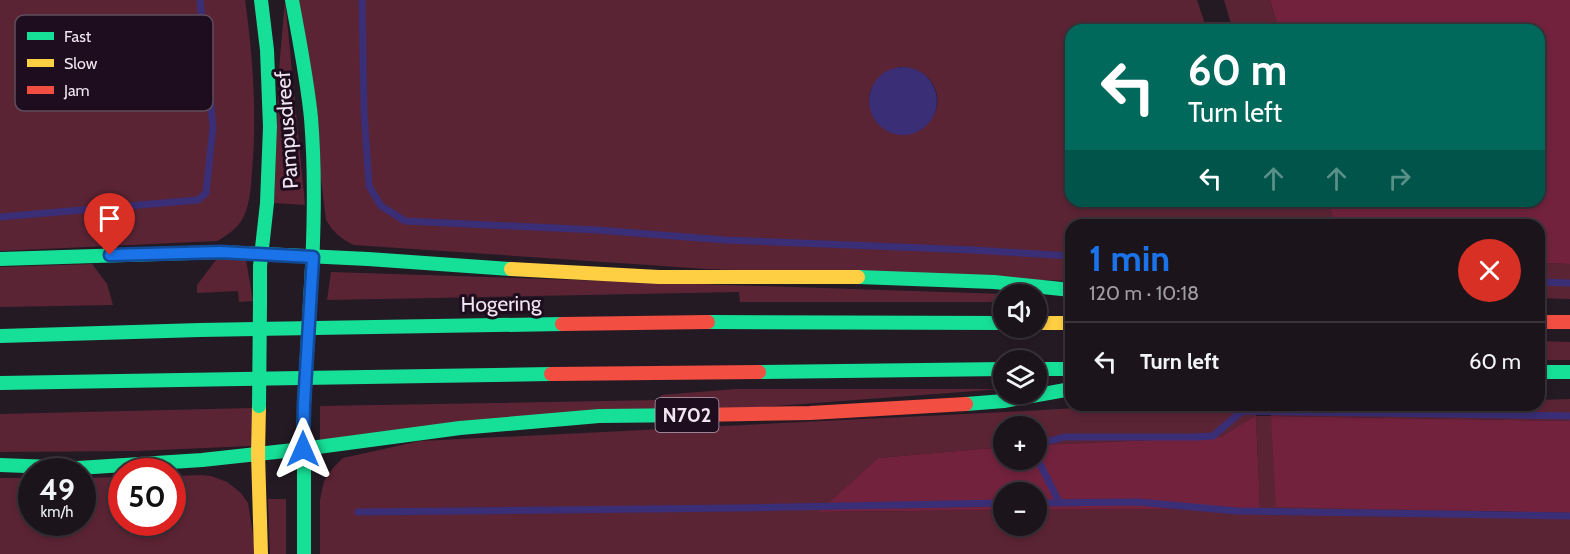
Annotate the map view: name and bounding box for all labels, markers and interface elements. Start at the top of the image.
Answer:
legend [15,15,213,111]
text: Fast [64,27,92,46]
text: 60 m [1188,44,1287,96]
icon: left [1089,48,1167,126]
text: Slow [64,54,98,73]
street label: Pampusdreef [270,70,303,190]
text: Jam [63,81,90,100]
text: Turn left [1188,96,1282,129]
icon: left [1194,162,1227,195]
icon: ahead [1257,162,1290,195]
icon: ahead [1320,162,1353,195]
icon: right [1383,162,1416,195]
pin [84,193,135,255]
icon: arrive [93,202,126,235]
text: 1 min [1089,236,1170,280]
button: close [1458,239,1521,302]
text: 120 m · 10:18 [1089,281,1199,305]
map controls [993,284,1047,536]
button: sound [993,284,1047,338]
street label: Hogering [460,290,542,317]
icon: left [1089,345,1122,378]
text: Turn left [1140,348,1219,375]
text: 60 m [1469,348,1521,375]
button: layers [993,350,1047,404]
road number: N702 [656,398,718,432]
button: + [993,416,1047,470]
position arrow [271,417,335,481]
speed limit sign: 50 [108,458,186,536]
text: 49 [39,471,75,508]
button: − [993,482,1047,536]
text: km/h [41,503,73,521]

